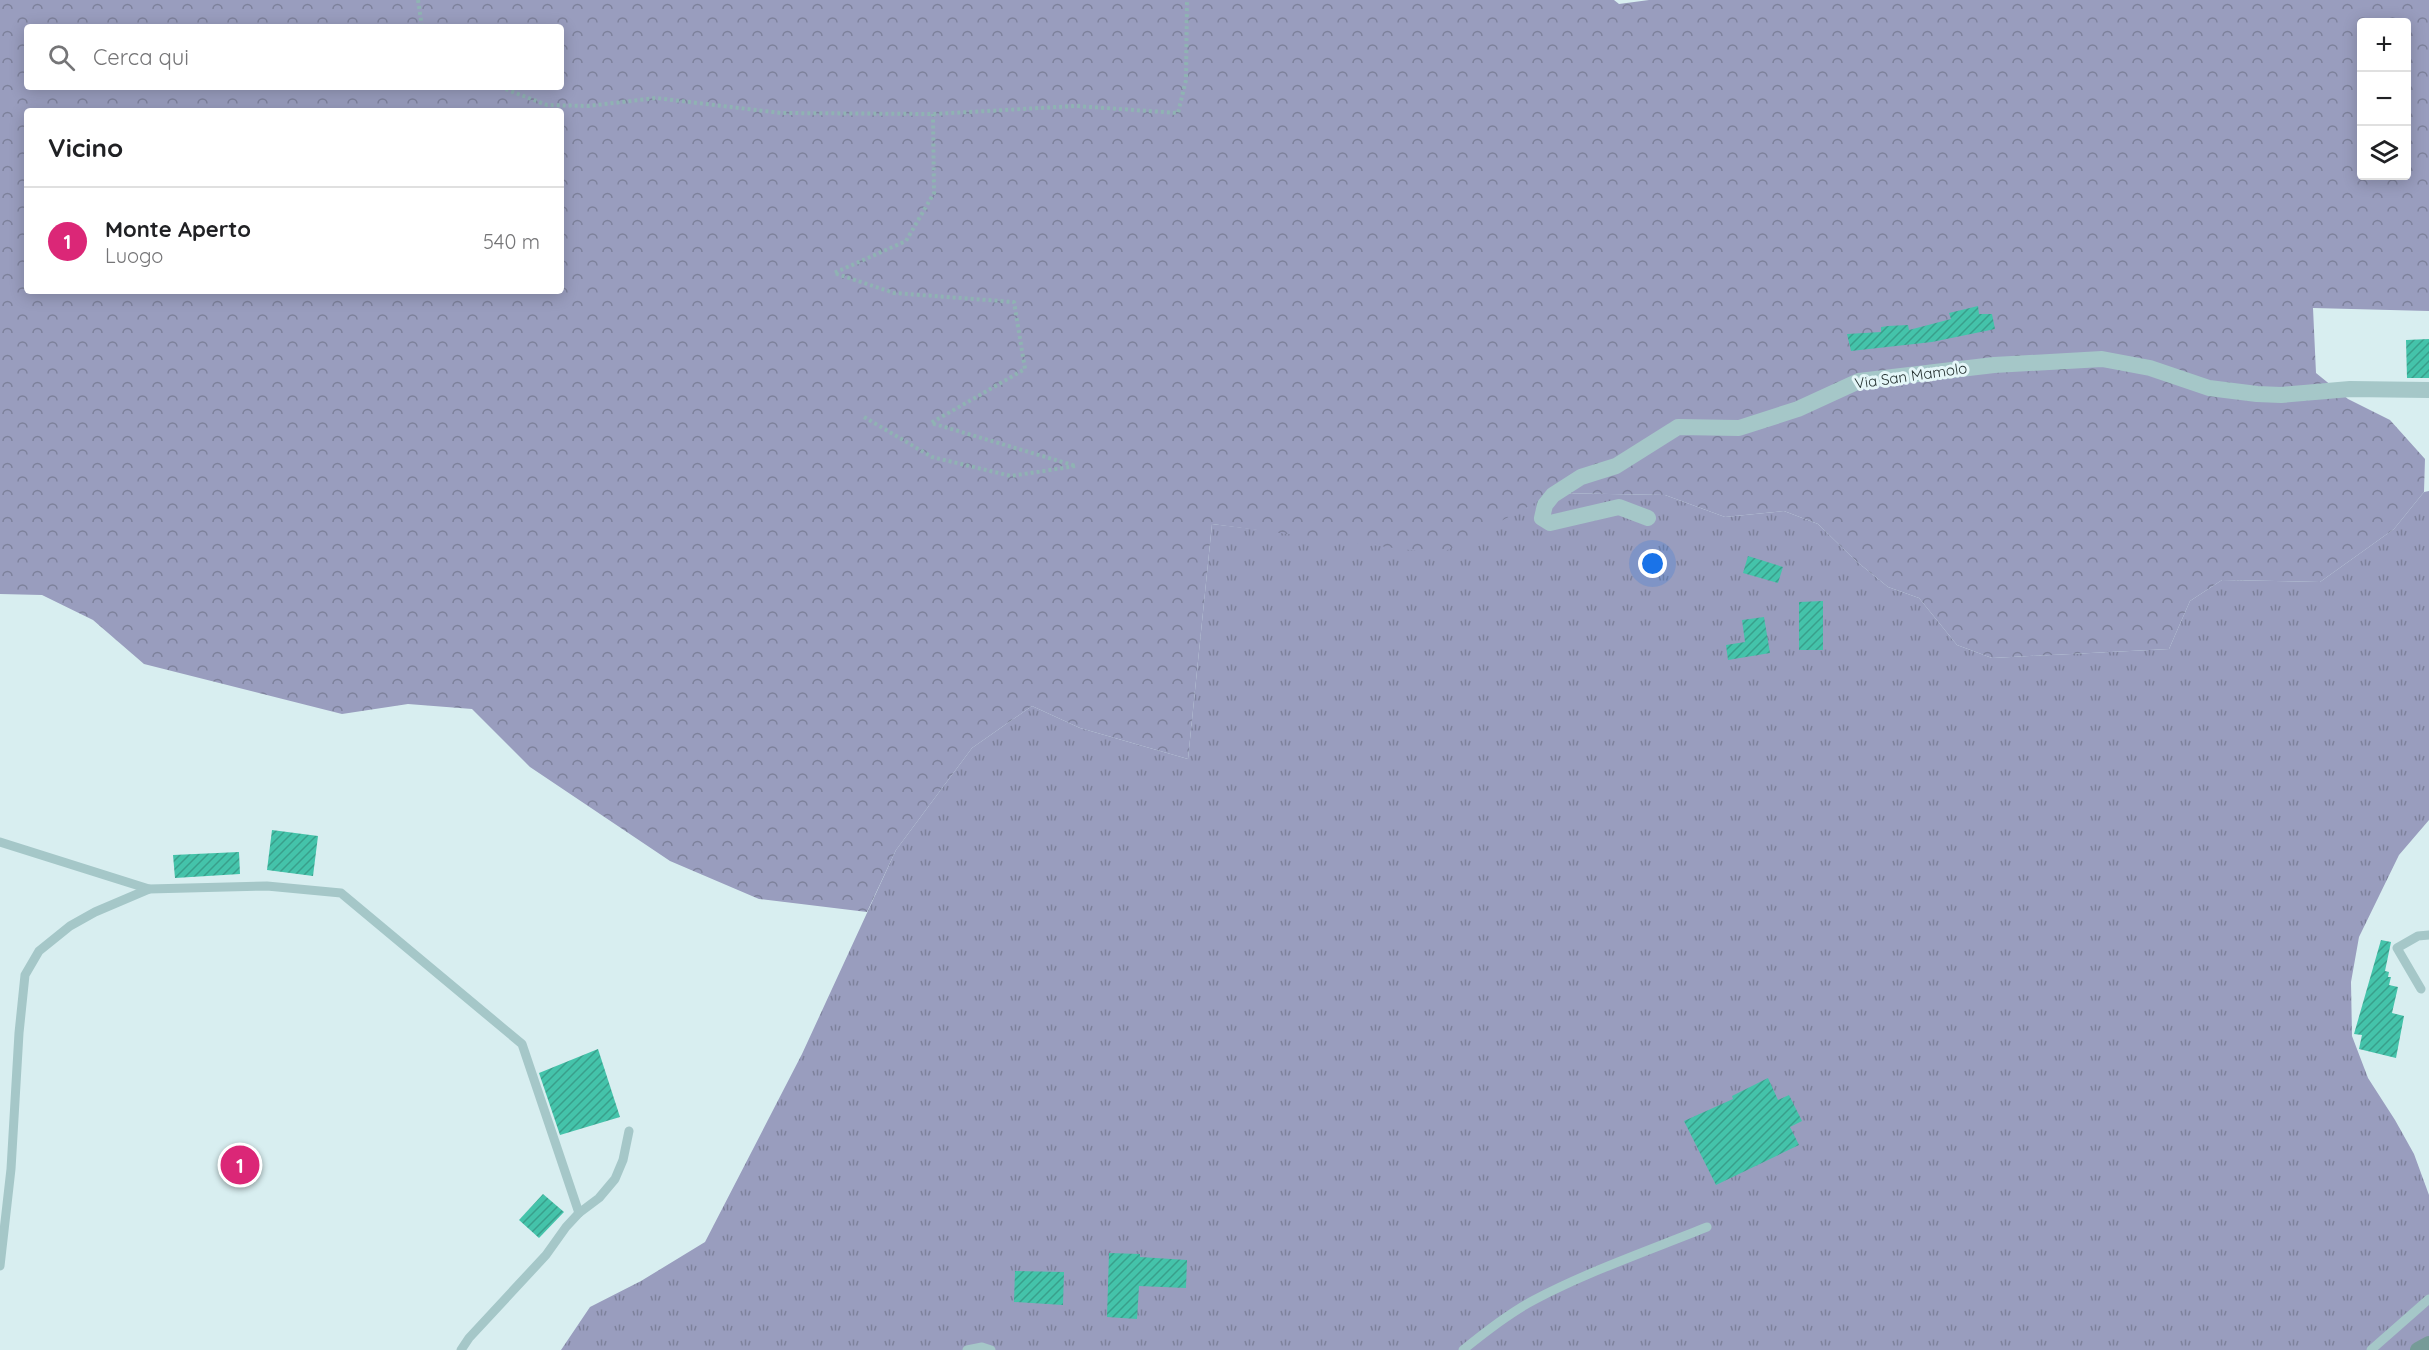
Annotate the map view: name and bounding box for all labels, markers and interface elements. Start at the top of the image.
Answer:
map controls [2357,18,2411,180]
button: + [2357,18,2411,72]
search box [24,24,564,90]
icon: search [45,41,78,74]
text: Cerca qui [93,43,189,71]
button: − [2357,72,2411,126]
button: layers [2357,126,2411,180]
text: Vicino [48,131,123,164]
text: Monte Aperto [105,215,251,243]
text: 1 [64,229,71,254]
text: 540 m [483,229,540,254]
text: Luogo [105,243,163,268]
street label: Via San Mamolo [1854,358,1968,393]
your location [1638,549,1667,578]
pin: 1 [220,1142,260,1188]

